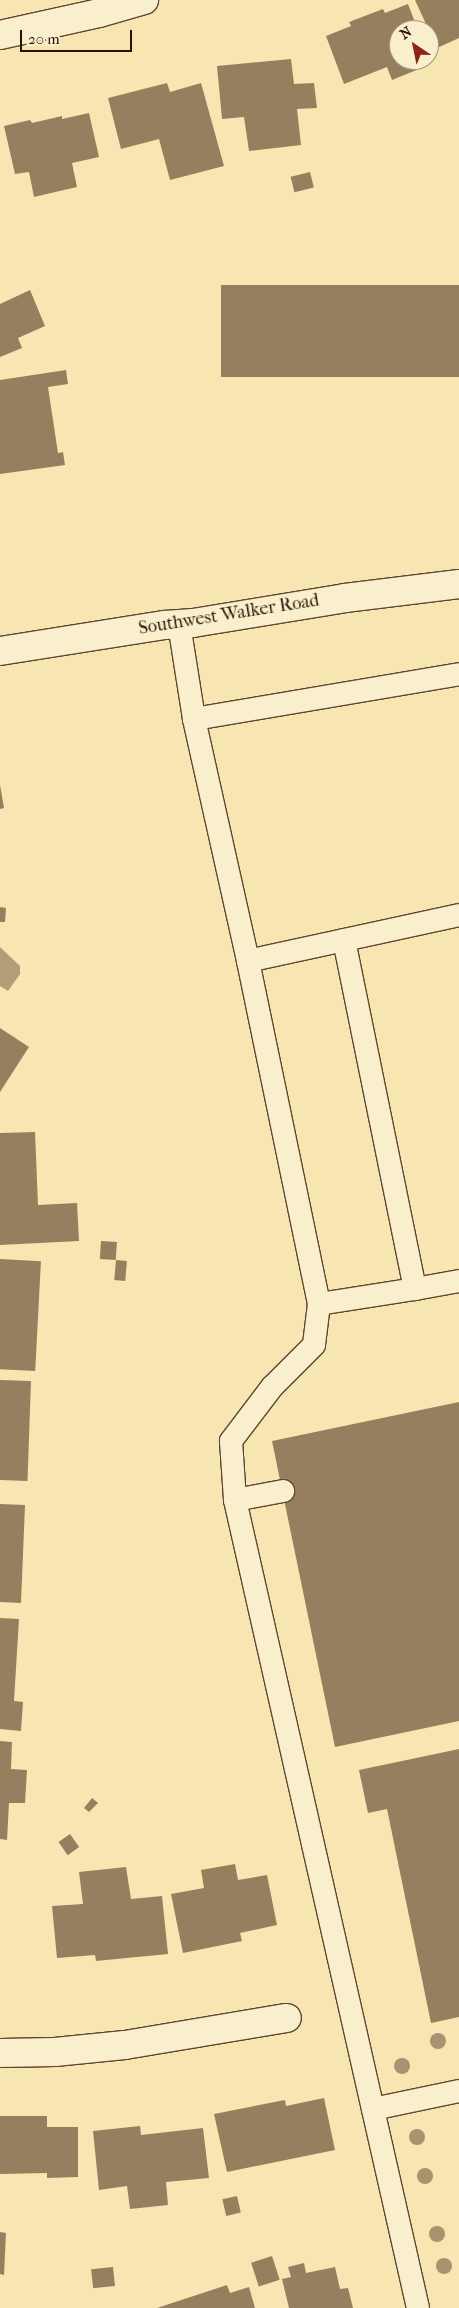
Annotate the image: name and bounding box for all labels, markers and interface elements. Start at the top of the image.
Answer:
scale bar [22,20,135,52]
north arrow [389,20,439,70]
text: N [397,23,415,43]
text: 20 m [28,30,60,48]
street label: Southwest Walker Road [137,590,321,640]

